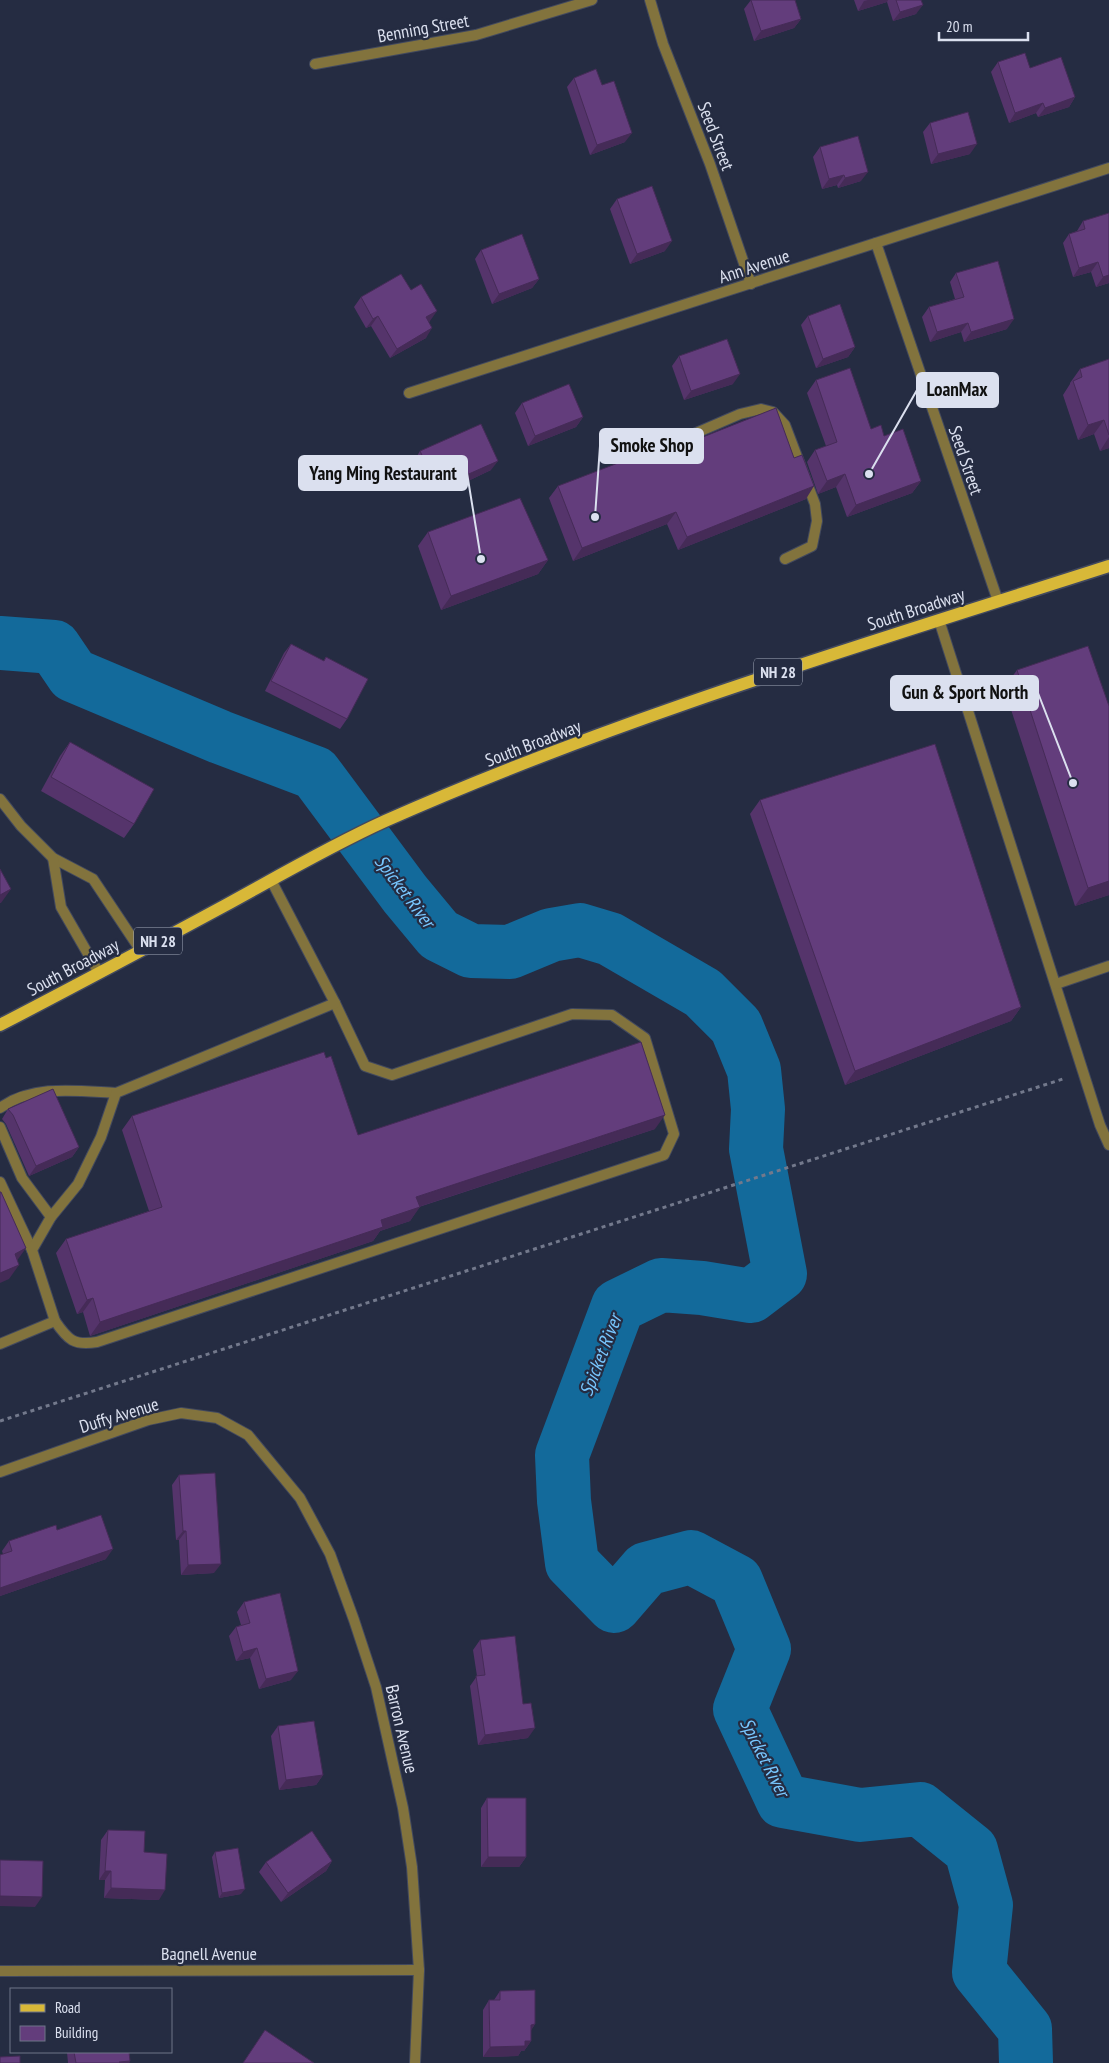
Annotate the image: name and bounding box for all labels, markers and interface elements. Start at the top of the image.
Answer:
street label: Benning Street [376,9,471,47]
scale bar [939,10,1028,42]
text: 20 m [946,17,972,36]
street label: Seed Street [692,99,740,173]
street label: Ann Avenue [716,244,792,288]
callout: LoanMax [917,373,998,407]
text: LoanMax [926,377,988,401]
street label: Seed Street [944,423,988,497]
callout: Smoke Shop [600,429,703,463]
text: Smoke Shop [611,433,694,457]
callout: Yang Ming Restaurant [299,456,467,490]
text: Yang Ming Restaurant [308,461,457,485]
street label: South Broadway [865,582,968,636]
road number: NH 28 [754,659,802,686]
callout: Gun & Sport North [891,676,1038,710]
text: Gun & Sport North [902,680,1028,704]
street label: South Broadway [482,714,584,772]
water label: Spicket River [370,850,442,934]
road number: NH 28 [134,928,182,954]
street label: South Broadway [23,933,123,1001]
water label: Spicket River [574,1308,627,1399]
street label: Duffy Avenue [77,1392,161,1438]
street label: Barron Avenue [381,1683,423,1775]
water label: Spicket River [735,1714,796,1803]
street label: Bagnell Avenue [161,1942,257,1965]
legend [10,1988,172,2053]
text: Road [55,1998,81,2017]
text: Building [55,2023,98,2042]

